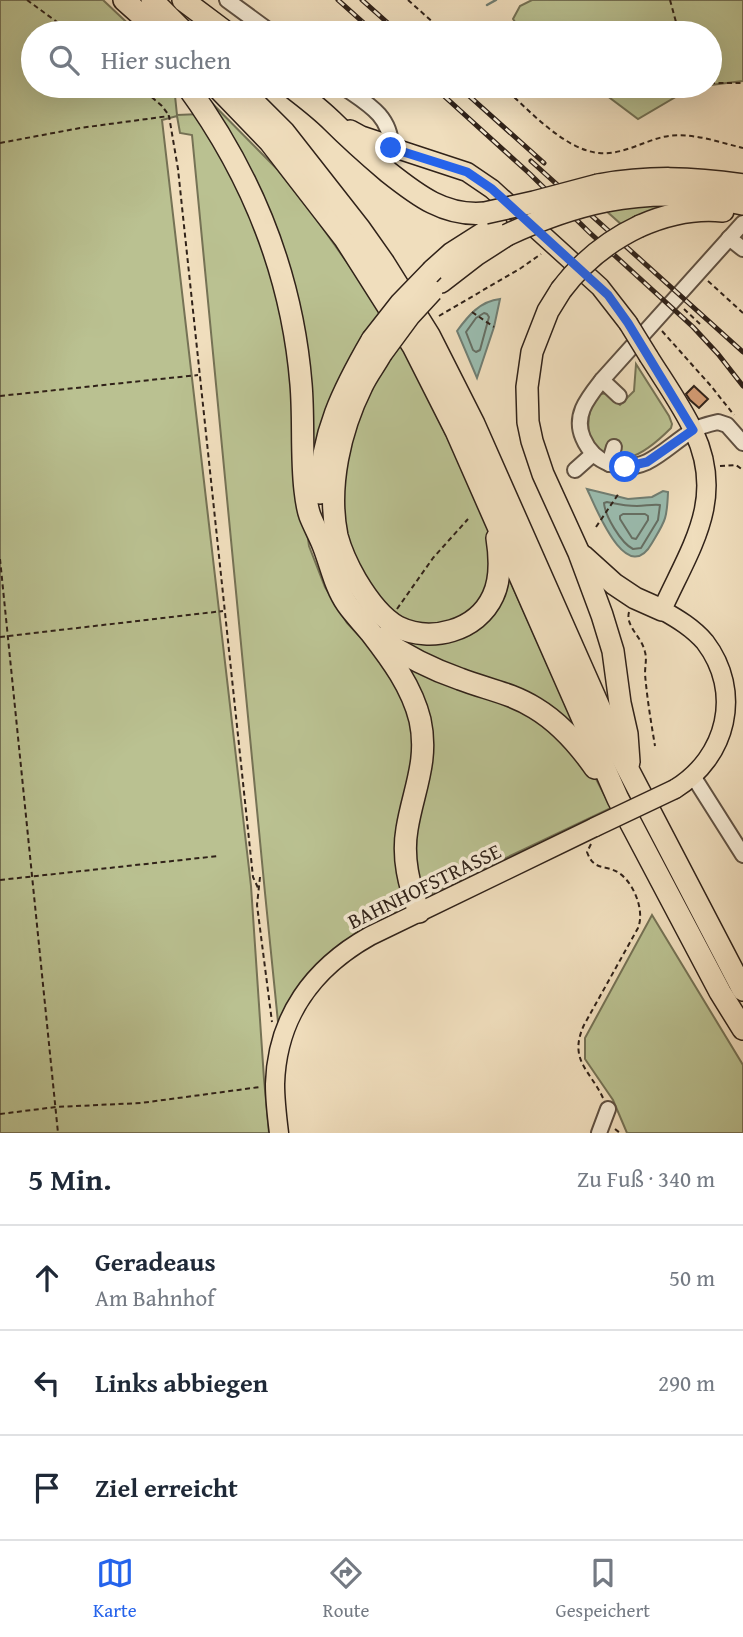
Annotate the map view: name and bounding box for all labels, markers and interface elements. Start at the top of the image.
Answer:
search box [21,21,722,98]
text: Hier suchen [101,40,231,79]
icon: search [45,41,83,79]
route end [375,132,406,163]
route start [609,451,640,482]
street label: BAHNHOFSTRASSE [342,835,506,937]
text: 5 Min. [28,1157,111,1201]
text: Zu Fuß · 340 m [577,1162,715,1195]
text: Geradeaus [95,1242,216,1281]
icon: ahead [28,1259,66,1297]
text: 50 m [669,1261,715,1294]
text: Am Bahnhof [95,1281,215,1314]
text: Links abbiegen [95,1363,268,1402]
icon: left [28,1364,66,1402]
text: 290 m [658,1366,715,1399]
text: Ziel erreicht [95,1468,238,1507]
icon: arrive [28,1469,66,1507]
tab: Karte [93,1554,137,1624]
tab: Route [323,1554,369,1624]
tab: Gespeichert [556,1554,650,1624]

